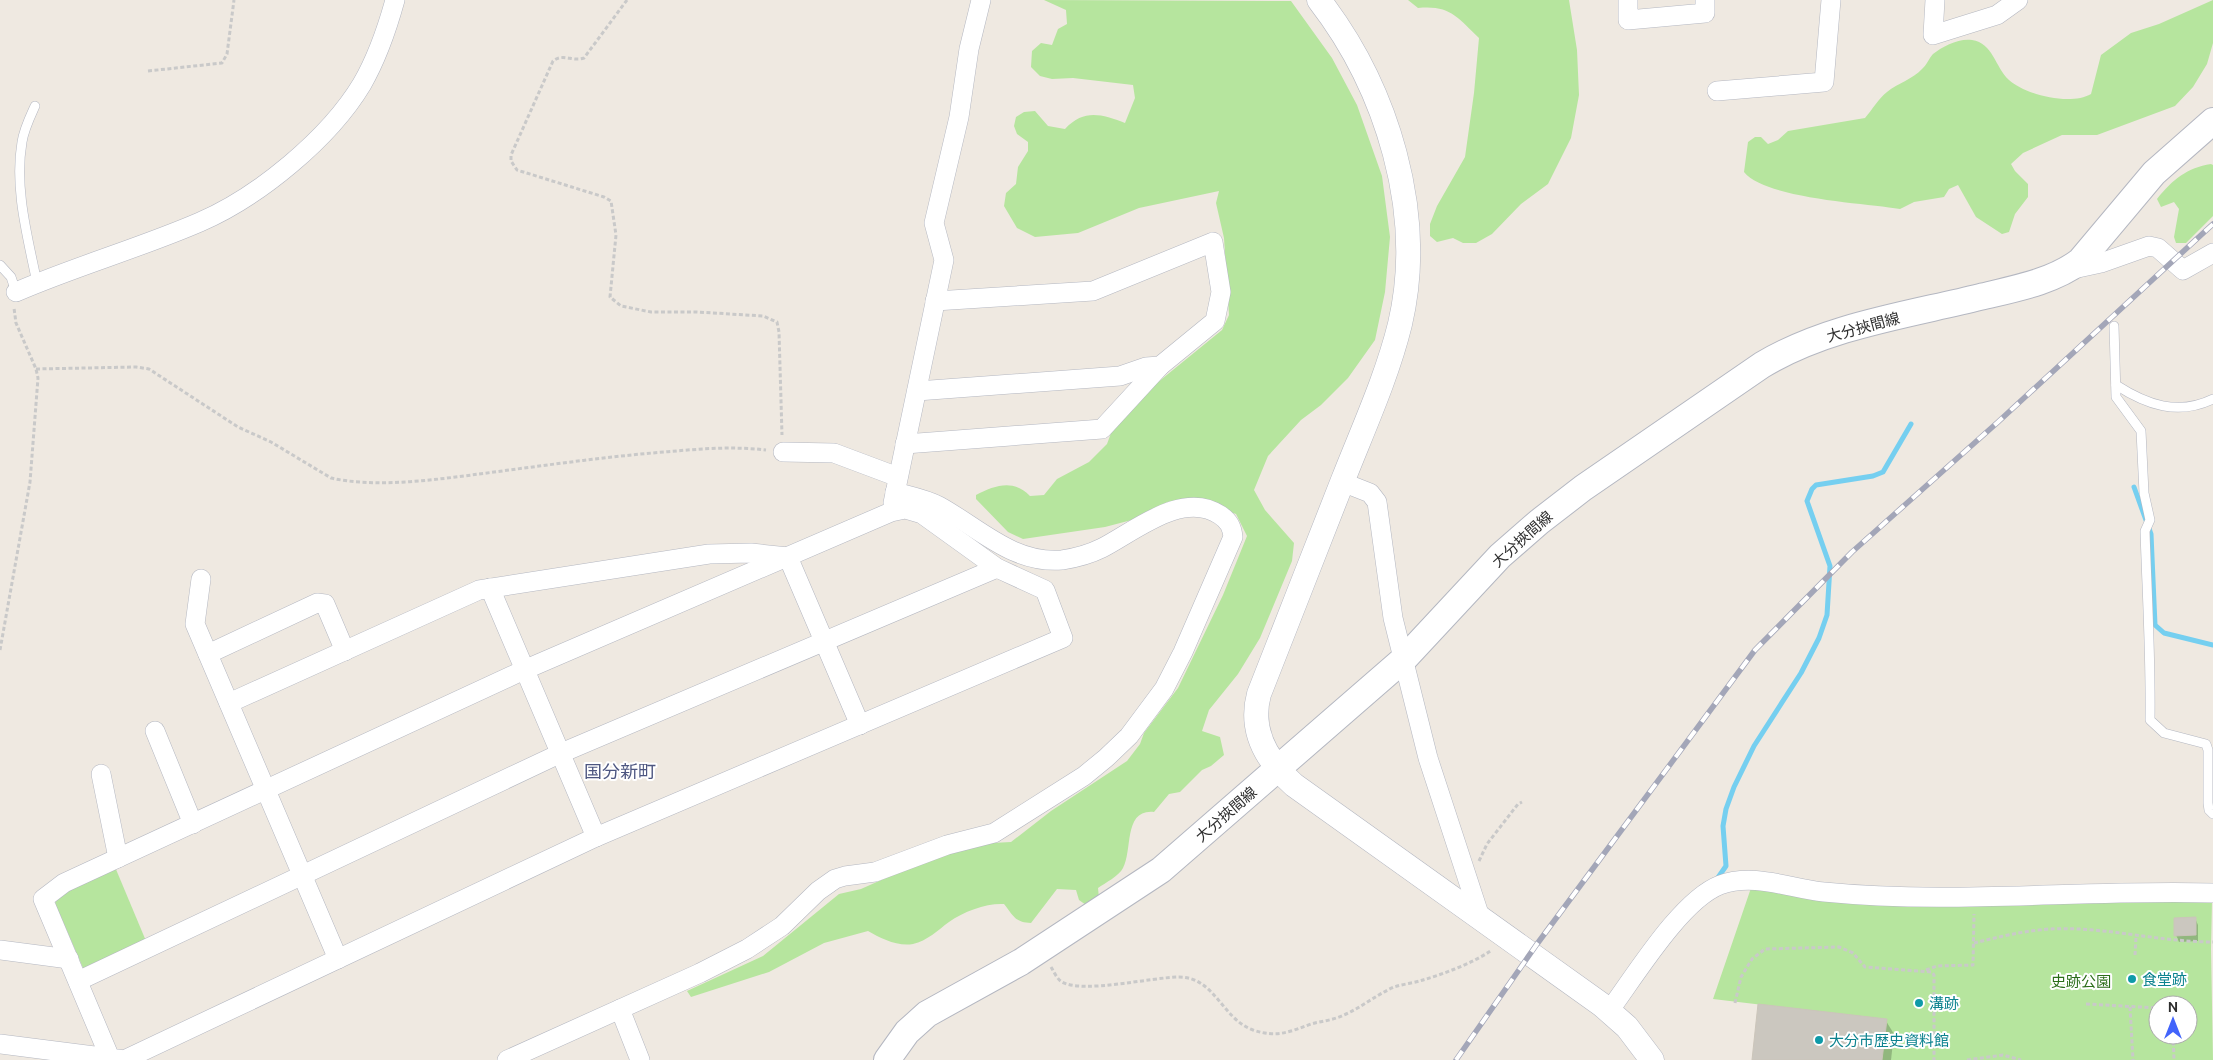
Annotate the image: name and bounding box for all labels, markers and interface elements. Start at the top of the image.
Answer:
street label: 大分挾間線 [1825,309,1901,345]
street label: 大分挾間線 [1488,508,1556,570]
district label: 国分新町 [584,761,656,781]
street label: 大分挾間線 [1192,783,1260,845]
place label: 食堂跡 [2142,971,2187,988]
park label: 史跡公園 [2051,973,2111,990]
marker: 食堂跡 [2126,973,2138,985]
place label: 溝跡 [1929,995,1959,1012]
north arrow [2148,995,2198,1045]
marker: 溝跡 [1913,997,1925,1009]
text: N [2168,999,2178,1015]
place label: 大分市歴史資料館 [1829,1032,1949,1049]
marker: 大分市歴史資料館 [1813,1034,1825,1046]

